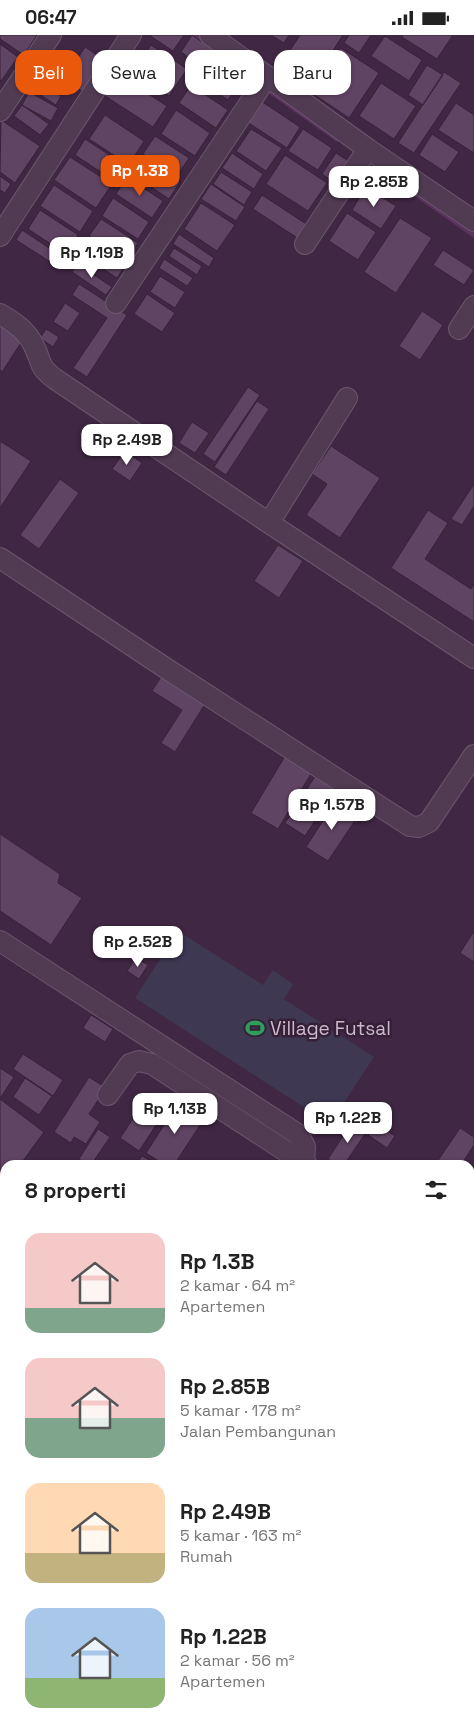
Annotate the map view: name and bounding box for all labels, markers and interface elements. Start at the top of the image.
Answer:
text: 06:47 [25,5,77,30]
chip: Beli [15,50,82,95]
chip: Sewa [92,50,175,95]
chip: Filter [185,50,264,95]
chip: Baru [274,50,351,95]
pin: Rp 1.3B [94,155,186,197]
text: Rp 1.3B [112,160,168,181]
pin: Rp 2.85B [322,165,426,208]
text: Rp 2.85B [340,171,408,192]
pin: Rp 1.19B [40,237,144,279]
text: Rp 1.19B [60,242,124,263]
pin: Rp 2.49B [75,423,179,466]
text: Rp 2.49B [92,429,162,450]
pin: Rp 1.57B [280,789,384,831]
text: Rp 1.57B [299,794,365,815]
pin: Rp 2.52B [86,925,190,968]
text: Rp 2.52B [104,931,172,952]
place label: Village Futsal [270,1016,391,1041]
sports icon: Village Futsal [244,1017,266,1039]
pin: Rp 1.13B [123,1093,227,1135]
text: Rp 1.13B [143,1098,207,1119]
pin: Rp 1.22B [296,1101,400,1144]
text: Rp 1.22B [315,1107,381,1128]
icon: filters [422,1176,450,1204]
text: 8 properti [25,1177,126,1204]
text: Rp 1.3B [180,1248,254,1275]
icon: home [65,1253,125,1313]
text: 2 kamar · 64 m² [180,1275,295,1296]
text: Apartemen [180,1296,265,1317]
text: Rp 2.85B [180,1373,270,1400]
icon: home [65,1378,125,1438]
text: 5 kamar · 178 m² [180,1400,301,1421]
text: Jalan Pembangunan [180,1421,336,1442]
text: Rp 2.49B [180,1498,271,1525]
icon: home [65,1503,125,1563]
text: 5 kamar · 163 m² [180,1525,301,1546]
text: Rumah [180,1546,233,1567]
text: Rp 1.22B [180,1623,267,1650]
icon: home [65,1628,125,1688]
text: 2 kamar · 56 m² [180,1650,295,1671]
text: Apartemen [180,1671,265,1692]

